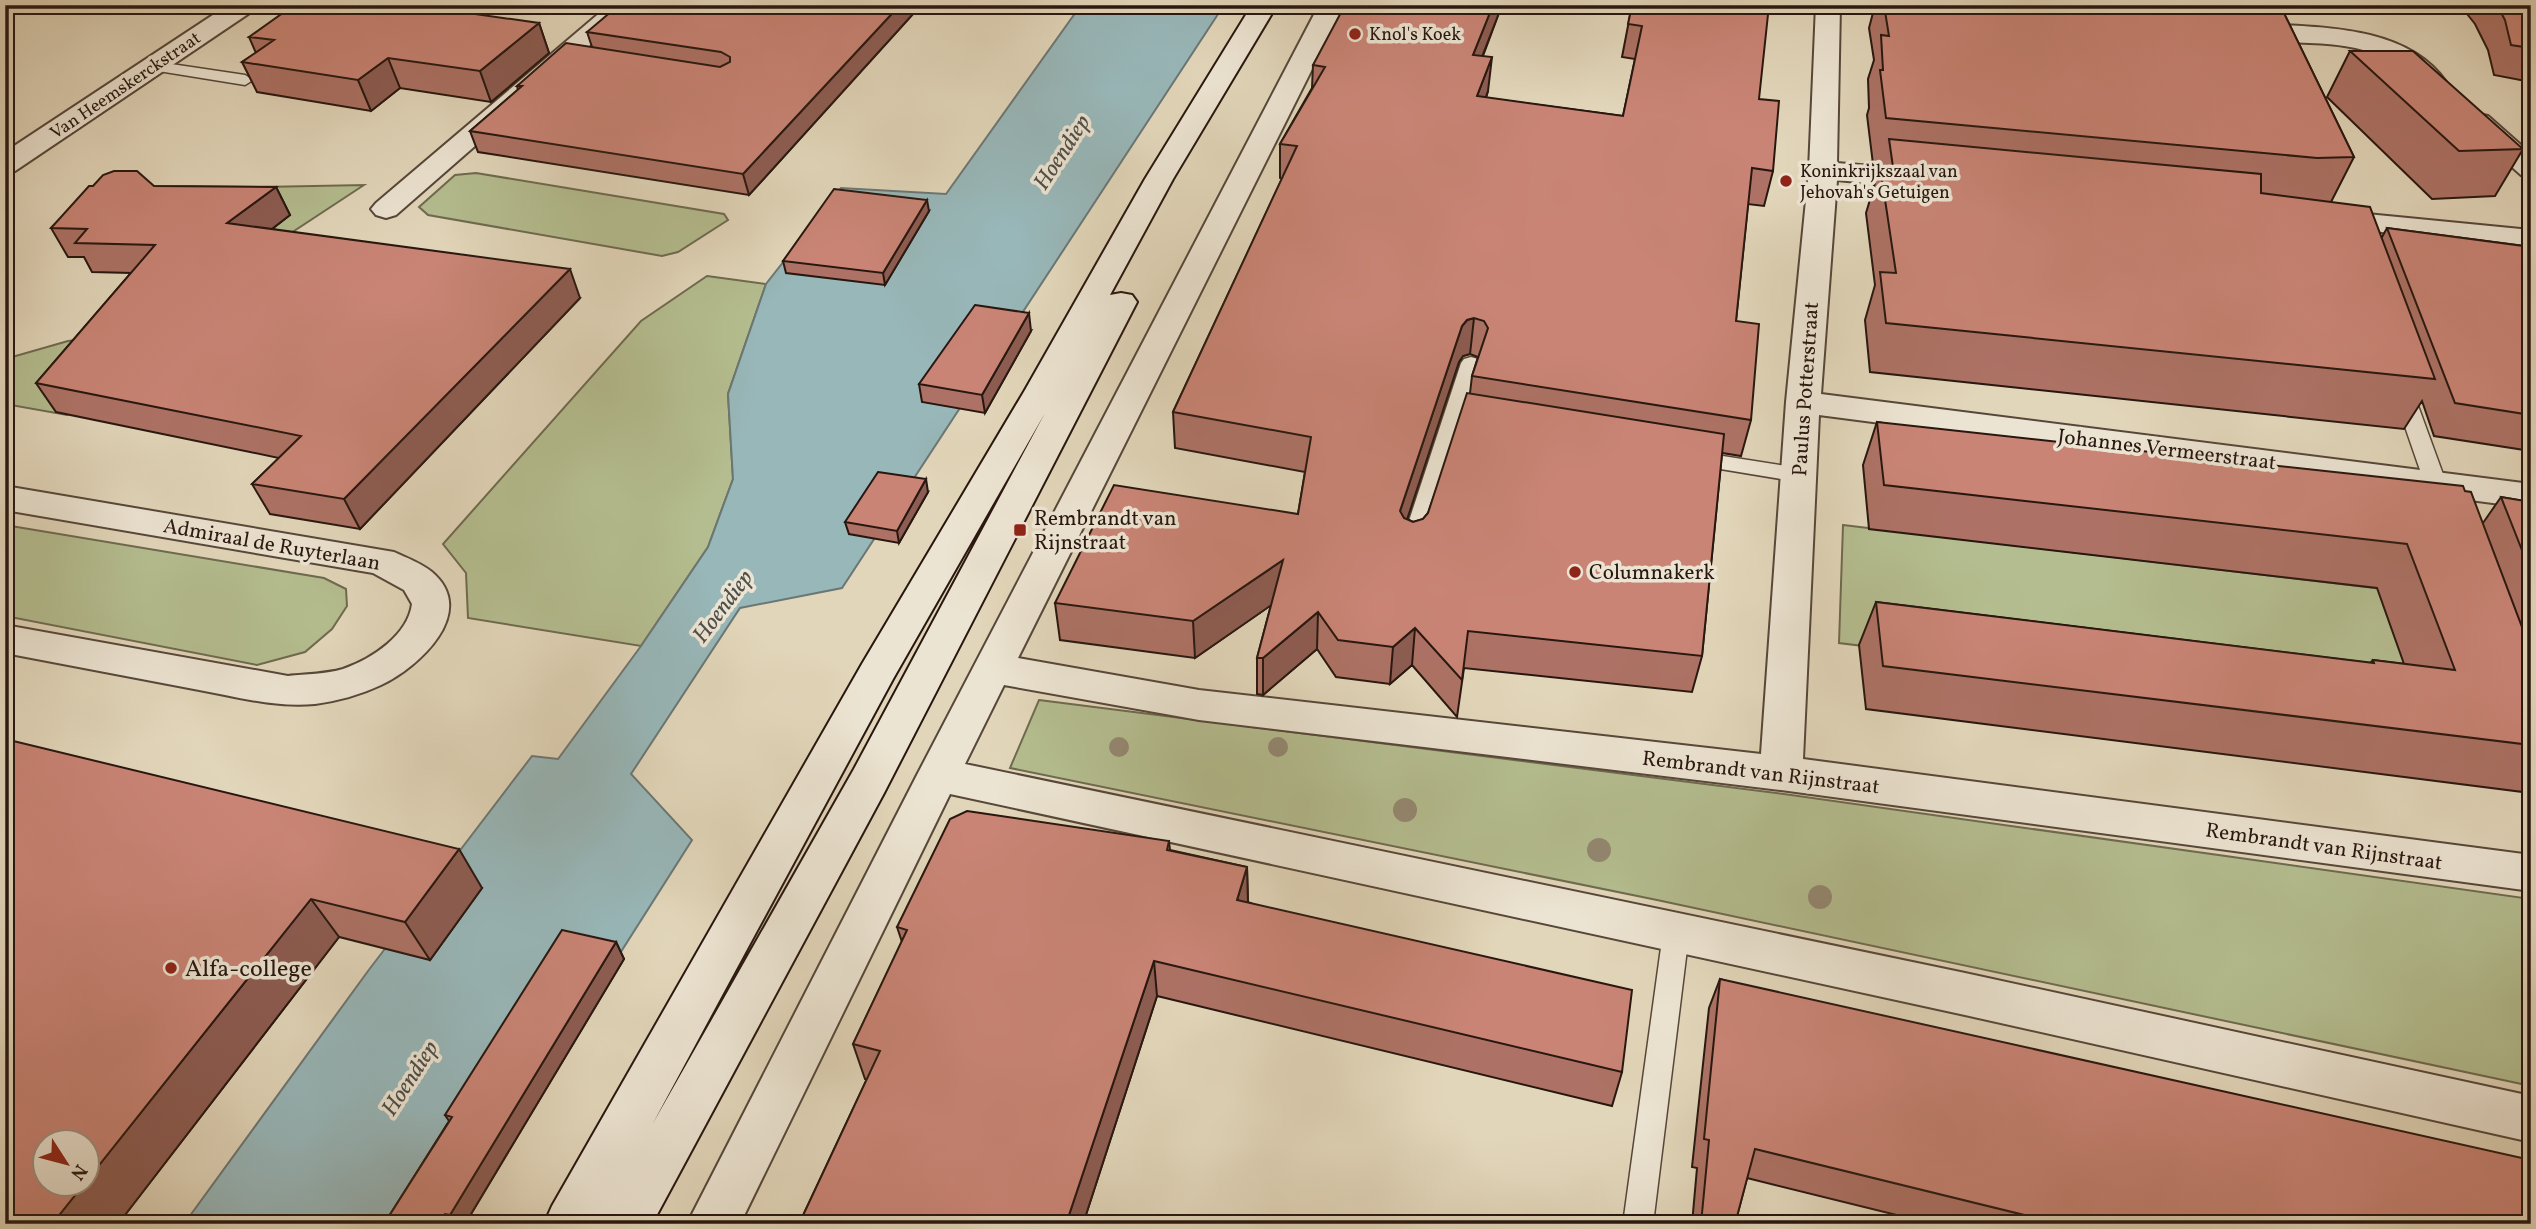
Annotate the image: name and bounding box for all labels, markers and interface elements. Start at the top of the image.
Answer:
place label: Knol's Koek [1369,23,1461,48]
street label: Van Heemskerckstraat [46,26,206,146]
marker: Knol's Koek [1347,26,1363,42]
water label: Hoendiep [1026,109,1099,197]
place label: Koninkrijkszaal van Jehovah's Getuigen [1800,160,1958,206]
marker: Koninkrijkszaal van Jehovah's Getuigen [1778,173,1794,189]
street label: Paulus Potterstraat [1786,301,1827,477]
street label: Johannes Vermeerstraat [2056,423,2278,478]
place label: Rembrandt van Rijnstraat [1034,505,1177,558]
street label: Admiraal de Ruyterlaan [161,512,383,579]
marker: Rembrandt van Rijnstraat [1012,522,1028,538]
place label: Columnakerk [1589,559,1715,588]
water label: Hoendiep [686,564,762,650]
marker: Columnakerk [1567,564,1583,580]
street label: Rembrandt van Rijnstraat [1640,745,1881,802]
street label: Rembrandt van Rijnstraat [2203,817,2444,878]
place label: Alfa-college [185,953,312,987]
marker: Alfa-college [163,960,179,976]
water label: Hoendiep [374,1035,447,1123]
north arrow [32,1128,102,1198]
text: N [63,1159,93,1185]

